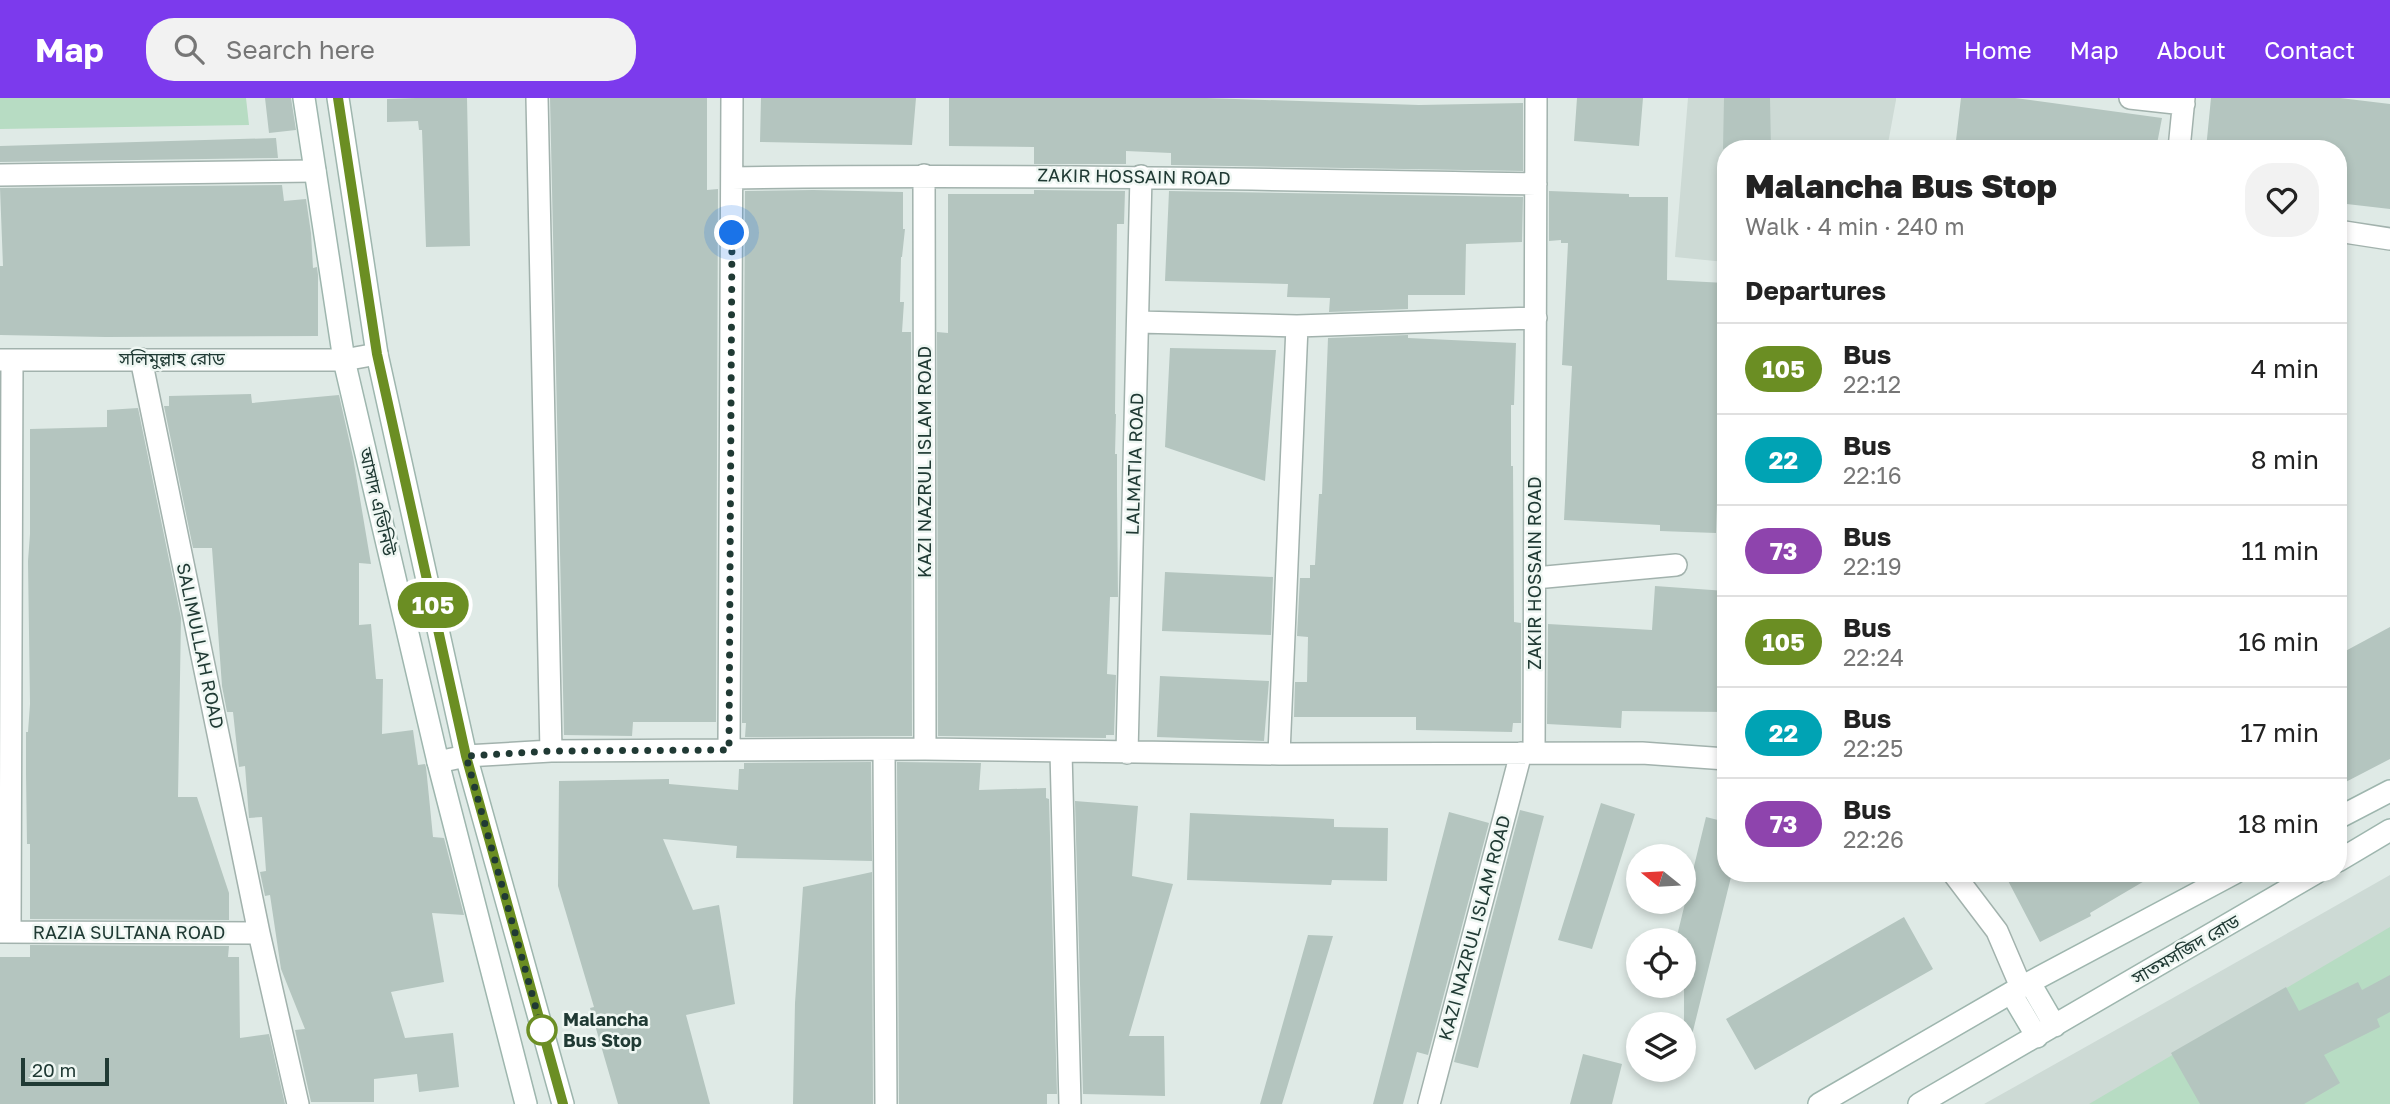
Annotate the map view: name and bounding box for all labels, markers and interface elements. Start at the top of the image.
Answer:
search box [146,18,636,81]
text: Map [35,30,104,69]
icon: search [170,30,208,68]
text: Search here [226,34,375,65]
text: Home [1964,35,2032,64]
text: Map [2070,35,2119,64]
text: About [2157,35,2226,64]
text: Contact [2264,35,2355,64]
street label: ZAKIR HOSSAIN ROAD [1037,163,1231,189]
button: heart [2245,163,2319,237]
text: Malancha Bus Stop [1745,166,2057,205]
text: Walk · 4 min · 240 m [1745,212,1965,240]
your location [714,215,749,250]
text: Departures [1745,275,1886,306]
text: Bus [1843,339,1891,370]
street label: KAZI NAZRUL ISLAM ROAD [913,346,935,578]
street label: সলিমুল্লাহ রোড [118,347,225,370]
text: 4 min [2251,353,2319,384]
text: 105 [1762,354,1805,383]
text: 22:12 [1843,370,1901,398]
street label: LALMATIA ROAD [1121,392,1147,536]
text: Bus [1843,430,1891,461]
text: 8 min [2251,444,2319,475]
street label: আসাদ এভিনিউ [355,445,401,558]
text: 22 [1769,445,1798,474]
text: 22:16 [1843,461,1902,489]
street label: ZAKIR HOSSAIN ROAD [1523,476,1545,670]
text: Bus [1843,521,1891,552]
text: 11 min [2241,535,2319,566]
text: 73 [1770,536,1797,565]
text: 22:19 [1843,552,1902,580]
street label: SALIMULLAH ROAD [173,561,229,731]
line badge: 105 [393,582,473,628]
text: 105 [412,590,454,619]
text: Bus [1843,612,1891,643]
text: 16 min [2238,626,2319,657]
text: 105 [1762,627,1805,656]
text: 22:24 [1843,643,1904,671]
text: Bus [1843,703,1891,734]
text: 17 min [2240,717,2319,748]
text: 22 [1769,718,1798,747]
text: 22:25 [1843,734,1903,762]
text: Bus [1843,794,1891,825]
text: 18 min [2238,808,2319,839]
text: 73 [1770,809,1797,838]
street label: KAZI NAZRUL ISLAM ROAD [1433,813,1515,1043]
text: 22:26 [1843,825,1904,853]
north arrow [1626,844,1696,914]
map controls [1626,844,1696,1082]
street label: সাতমসজিদ রোড [2127,909,2243,989]
street label: RAZIA SULTANA ROAD [33,921,225,943]
button: locate [1626,928,1696,998]
place label: Malancha Bus Stop [563,1008,649,1051]
button: layers [1626,1012,1696,1082]
marker: Malancha Bus Stop [527,1015,557,1045]
scale bar [21,1055,108,1087]
text: 20 m [32,1058,76,1081]

